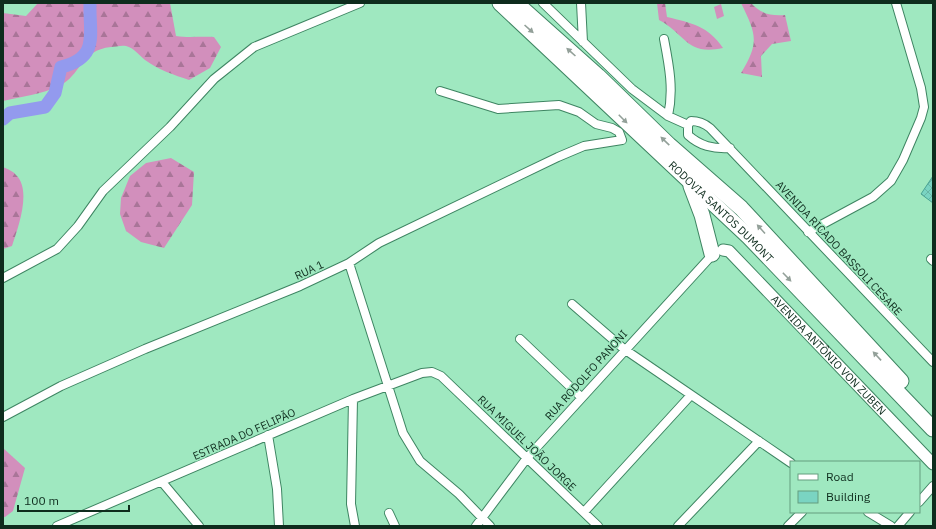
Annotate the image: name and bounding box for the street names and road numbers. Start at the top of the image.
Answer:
street label: RODOVIA SANTOS DUMONT [666,158,777,266]
street label: AVENIDA RICADO BASSOLI CESARE [773,178,905,318]
street label: RUA 1 [292,257,326,283]
street label: AVENIDA ANTÔNIO VON ZUBEN [768,292,889,418]
street label: RUA RODOLFO PANONI [542,327,630,423]
street label: RUA MIGUEL JOÃO JORGE [475,392,579,494]
street label: ESTRADA DO FELIPÃO [190,405,298,463]

